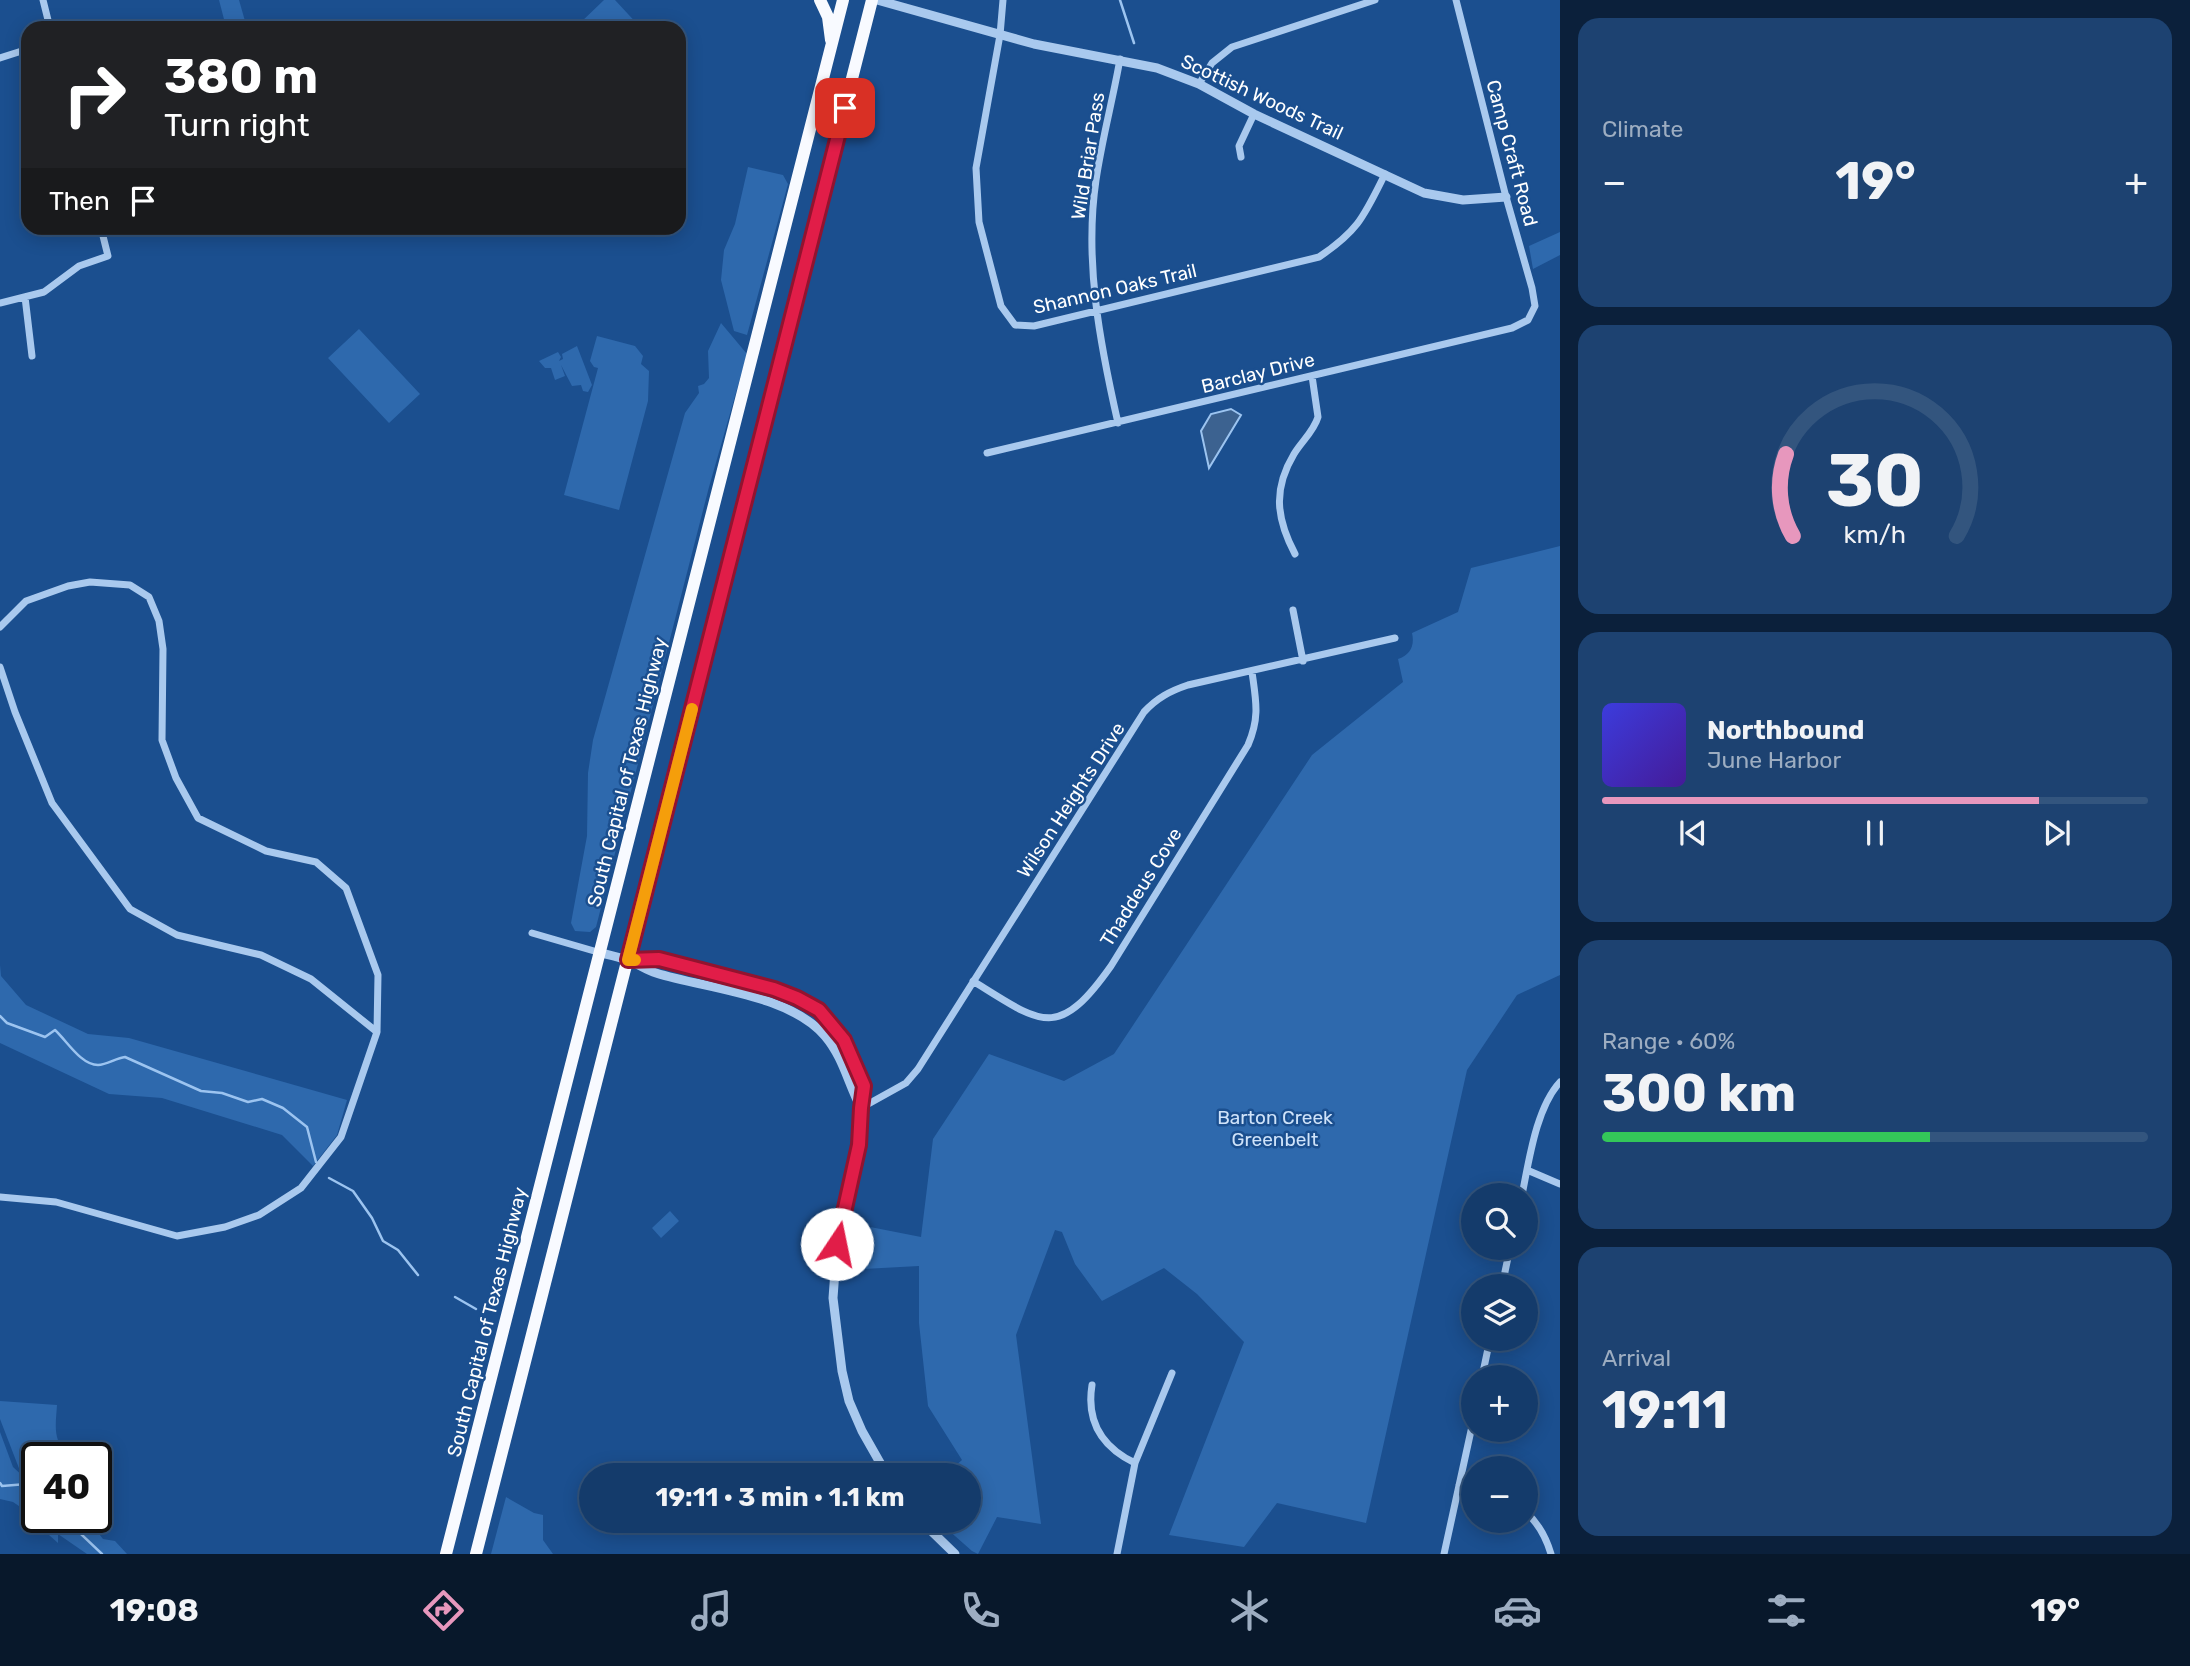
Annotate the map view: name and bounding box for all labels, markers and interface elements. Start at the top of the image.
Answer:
text: 380 m [164,47,318,105]
icon: right [49,49,140,140]
street label: Scottish Woods Trail [1177,49,1347,145]
street label: Camp Craft Road [1481,77,1543,229]
pin [815,78,875,138]
icon: arrive [826,89,864,127]
street label: Wild Briar Pass [1067,91,1109,221]
text: Turn right [164,106,309,144]
text: Climate [1602,115,1683,143]
text: 19° [1835,150,1916,212]
text: − [1602,159,1627,205]
text: + [2124,159,2148,205]
icon: arrive [124,182,162,220]
text: Then [49,186,110,217]
street label: Shannon Oaks Trail [1031,259,1199,319]
street label: Barclay Drive [1199,348,1317,398]
text: 30 [1826,438,1924,524]
text: km/h [1844,520,1906,549]
street label: South Capital of Texas Highway [582,635,672,909]
text: Northbound [1707,715,1865,746]
street label: Wilson Heights Drive [1012,718,1130,882]
text: June Harbor [1707,746,1841,774]
icon: previous [1674,814,1712,852]
icon: pause [1856,814,1894,852]
icon: next [2038,814,2076,852]
street label: Thaddeus Cove [1095,823,1187,951]
text: Range · 60% [1602,1027,1735,1055]
text: 300 km [1602,1062,1796,1124]
park label: Barton Creek Greenbelt [1217,1106,1333,1151]
map controls [1461,1183,1538,1533]
button: search [1461,1183,1538,1260]
street label: South Capital of Texas Highway [442,1185,532,1459]
position arrow [800,1207,874,1281]
button: layers [1461,1274,1538,1351]
text: Arrival [1602,1344,1671,1372]
button: + [1461,1365,1538,1442]
text: 19:11 [1602,1379,1728,1441]
speed limit sign: 40 [21,1442,112,1533]
button: − [1461,1456,1538,1533]
text: 19:11 · 3 min · 1.1 km [655,1482,905,1513]
icon: directions [419,1586,468,1635]
icon: music [687,1586,736,1635]
icon: phone [956,1586,1005,1635]
icon: climate [1225,1586,1274,1635]
icon: car [1493,1586,1542,1635]
icon: filters [1762,1586,1811,1635]
text: 19:08 [110,1591,199,1629]
text: 19° [2030,1591,2080,1629]

